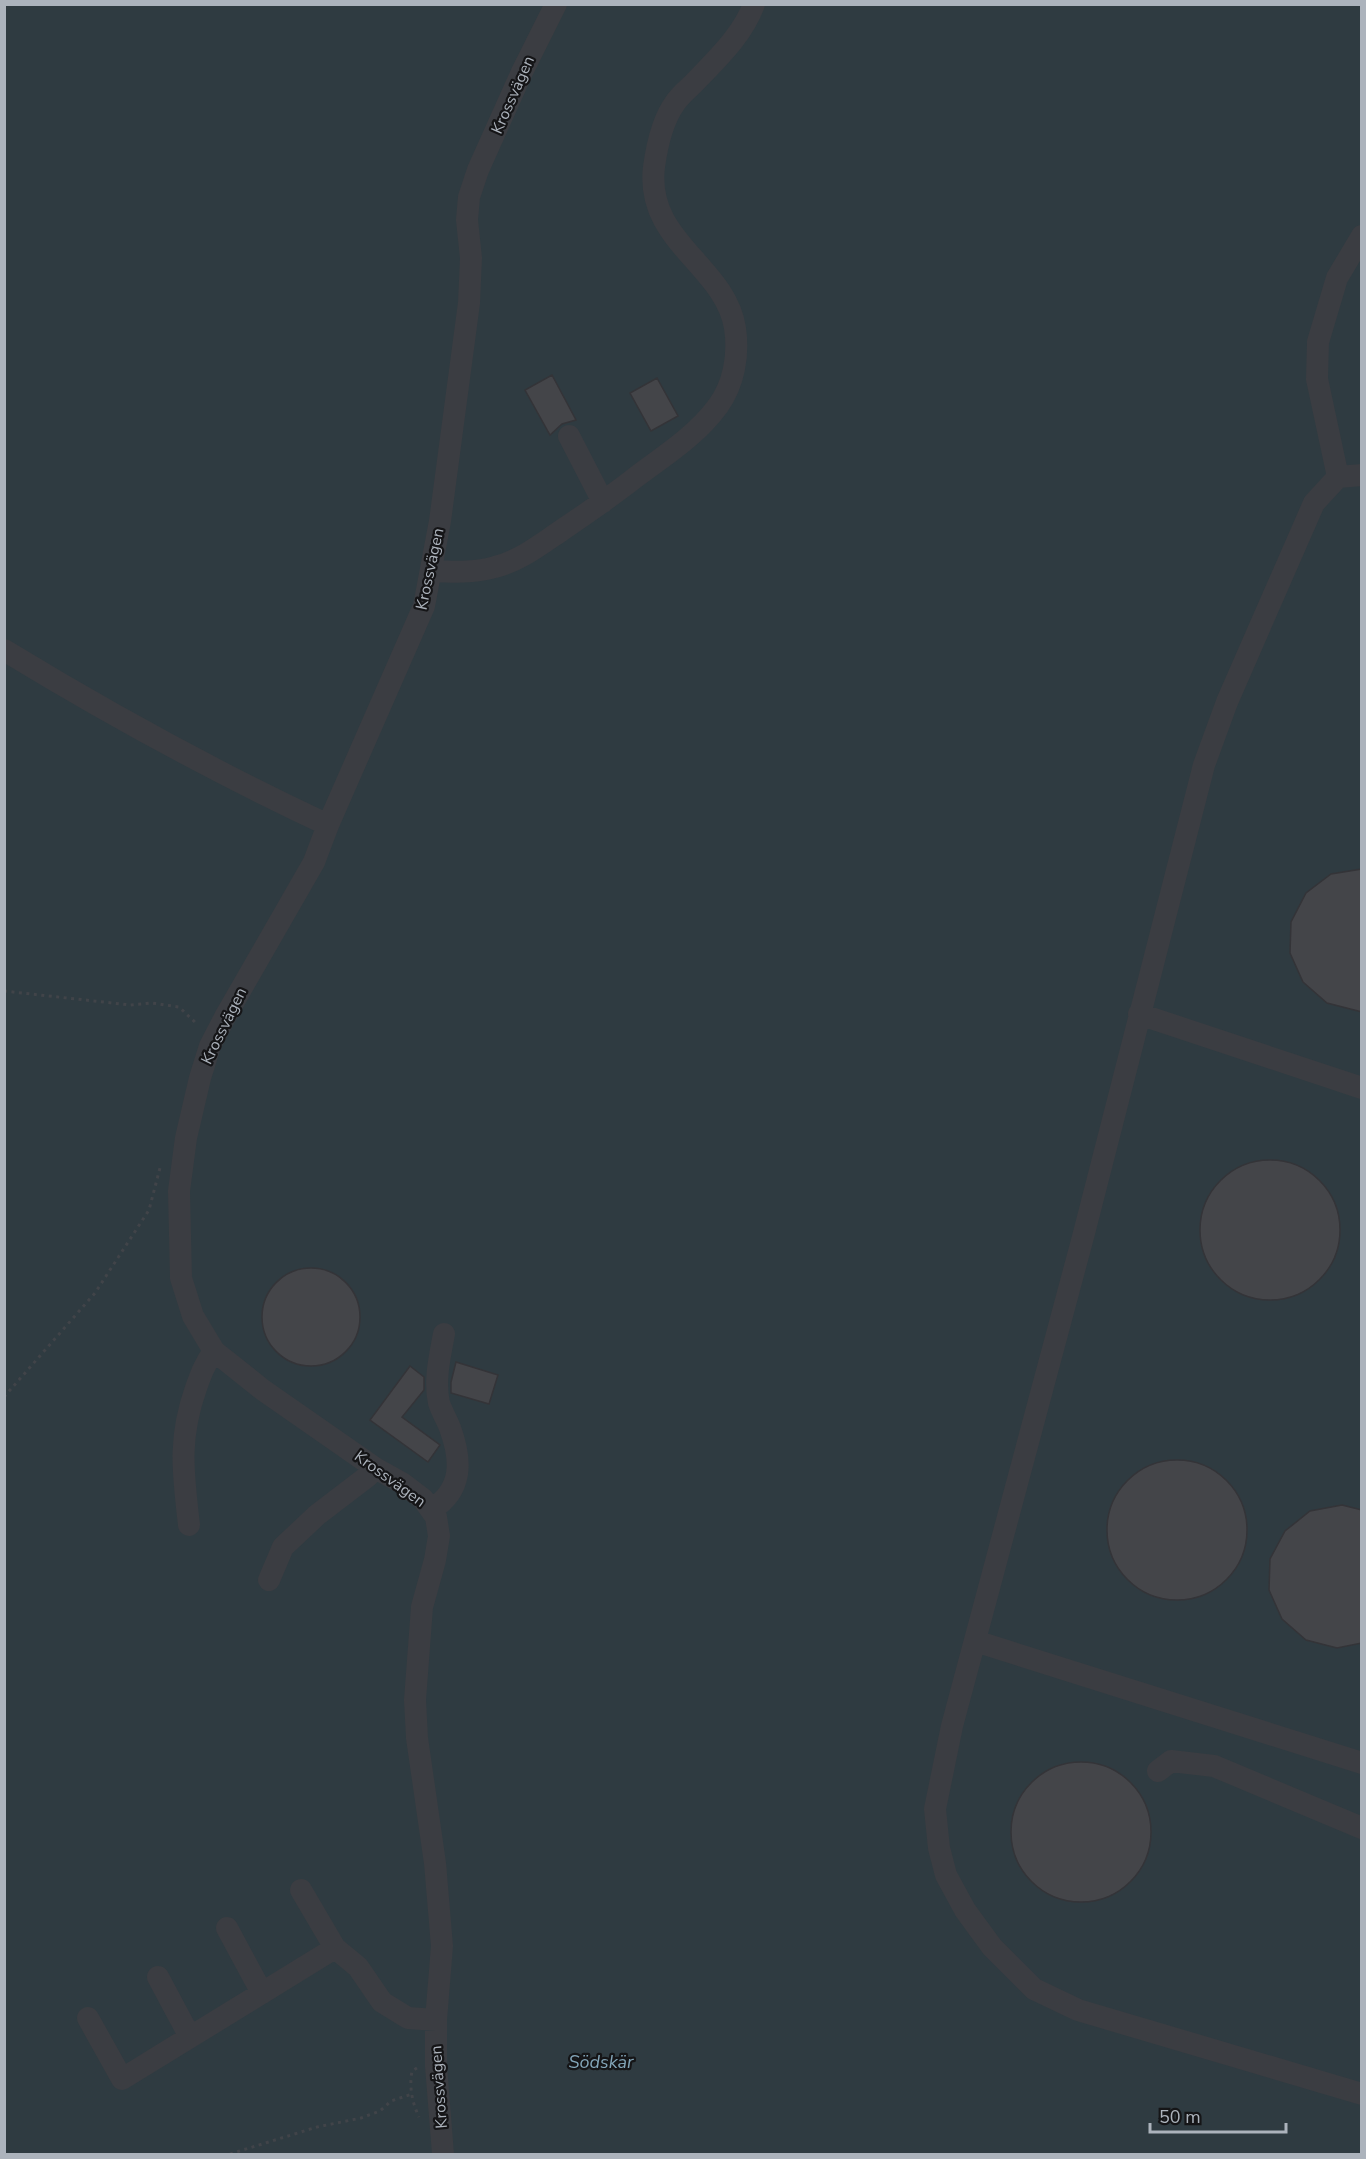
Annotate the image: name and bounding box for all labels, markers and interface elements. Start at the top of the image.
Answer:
street label: Krossvägen [486,52,540,138]
street label: Krossvägen [411,526,449,612]
street label: Krossvägen [196,984,252,1068]
street label: Krossvägen [350,1446,430,1512]
street label: Krossvägen [425,2045,453,2129]
water label: Södskär [568,2050,634,2074]
scale bar [1150,2096,1286,2134]
text: 50 m [1159,2105,1201,2129]

